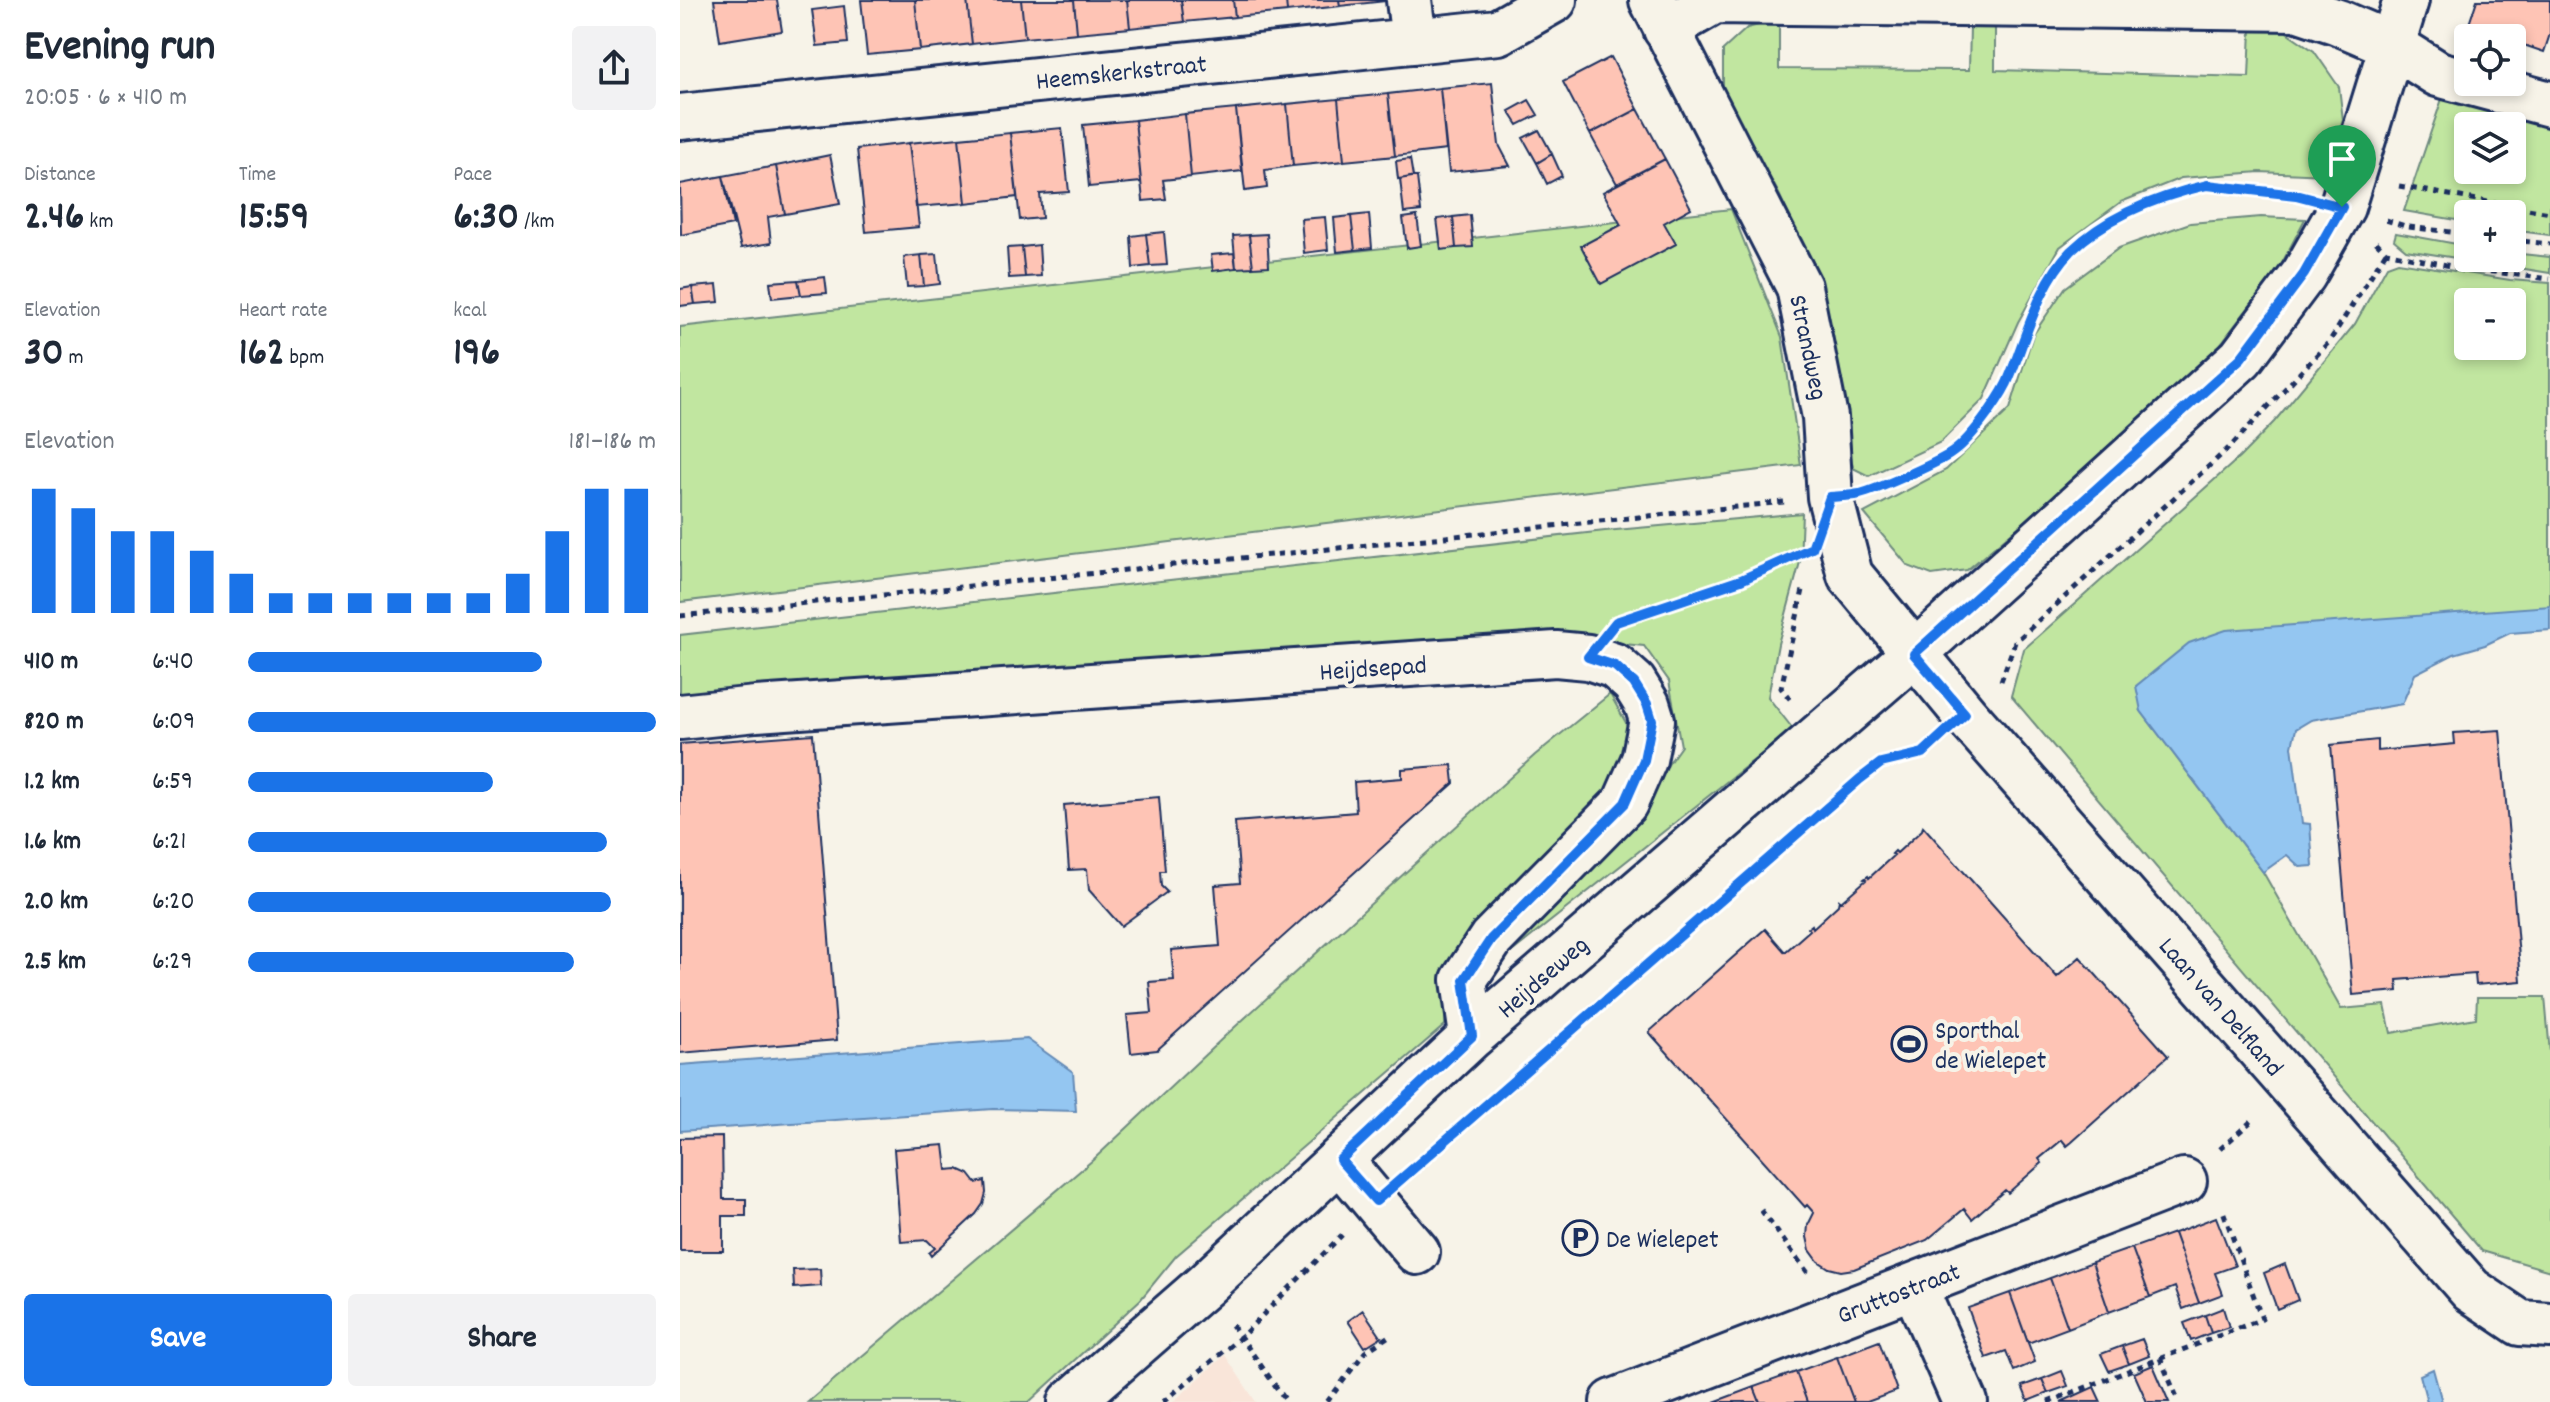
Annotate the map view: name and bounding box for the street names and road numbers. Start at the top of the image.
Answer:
street label: Heemskerkstraat [1034,47,1209,102]
street label: Strandweg [1777,292,1836,404]
street label: Heijdsepad [1318,648,1428,693]
street label: Heijdseweg [1490,928,1598,1029]
street label: Laan van Delfland [2148,930,2291,1086]
street label: Gruttostraat [1832,1255,1966,1336]

